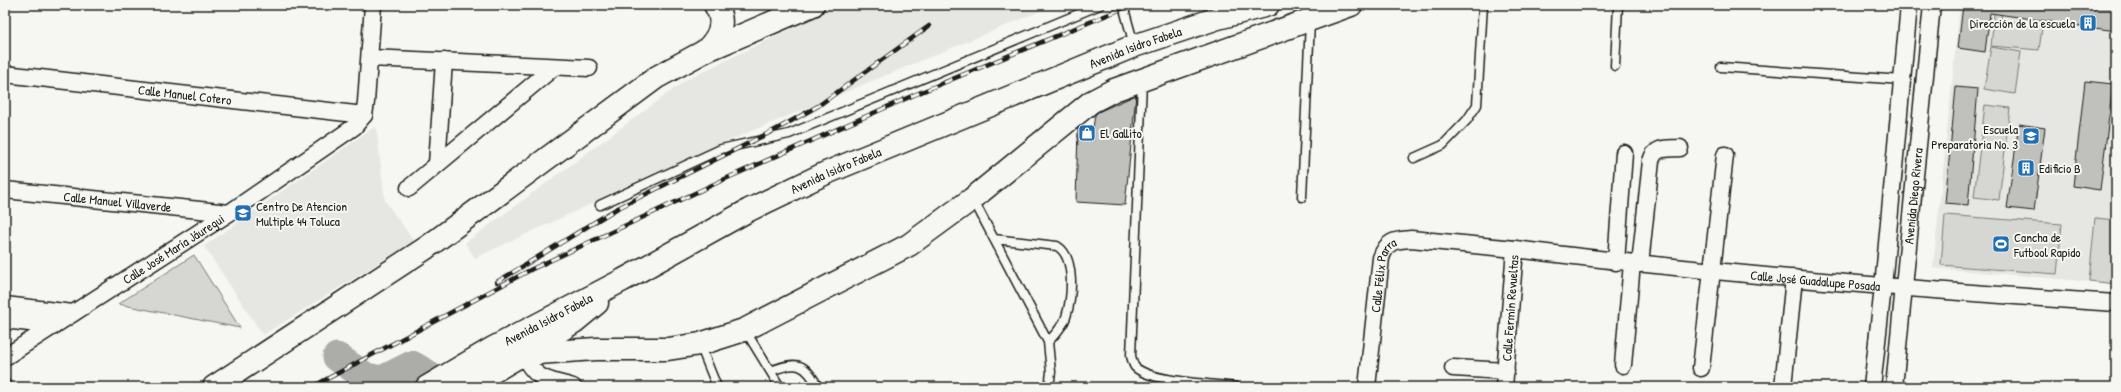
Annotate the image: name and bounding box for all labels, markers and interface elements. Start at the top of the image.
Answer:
building icon: Dirección de la escuela [2078,13,2098,33]
place label: Dirección de la escuela [1970,14,2075,32]
street label: Avenida Isidro Fabela [1086,22,1184,73]
street label: Calle Manuel Cotero [137,80,233,109]
place label: Escuela Preparatoria No. 3 [1931,120,2018,153]
shop icon: El Gallito [1077,123,1097,143]
place label: El Gallito [1100,124,1142,142]
school or university icon: Escuela Preparatoria No. 3 [2021,126,2041,146]
street label: Avenida Isidro Fabela [787,142,884,198]
street label: Avenida Diego Rivera [1899,147,1927,245]
building icon: Edificio B [2016,158,2036,178]
place label: Edificio B [2039,159,2081,177]
street label: Calle Manuel Villaverde [63,187,172,216]
place label: Centro De Atencion Multiple 44 Toluca [256,197,347,230]
school or university icon: Centro De Atencion Multiple 44 Toluca [233,203,253,223]
street label: Calle José María Jáuregui [119,210,228,288]
place label: Cancha de Futbool Rapido [2013,228,2081,261]
street label: Calle Félix Parra [1366,233,1399,313]
sports icon: Cancha de Futbool Rapido [1991,234,2011,254]
street label: Calle Fermín Revueltas [1497,254,1523,362]
street label: Calle José Guadalupe Posada [1750,266,1881,295]
street label: Avenida Isidro Fabela [501,289,595,350]

